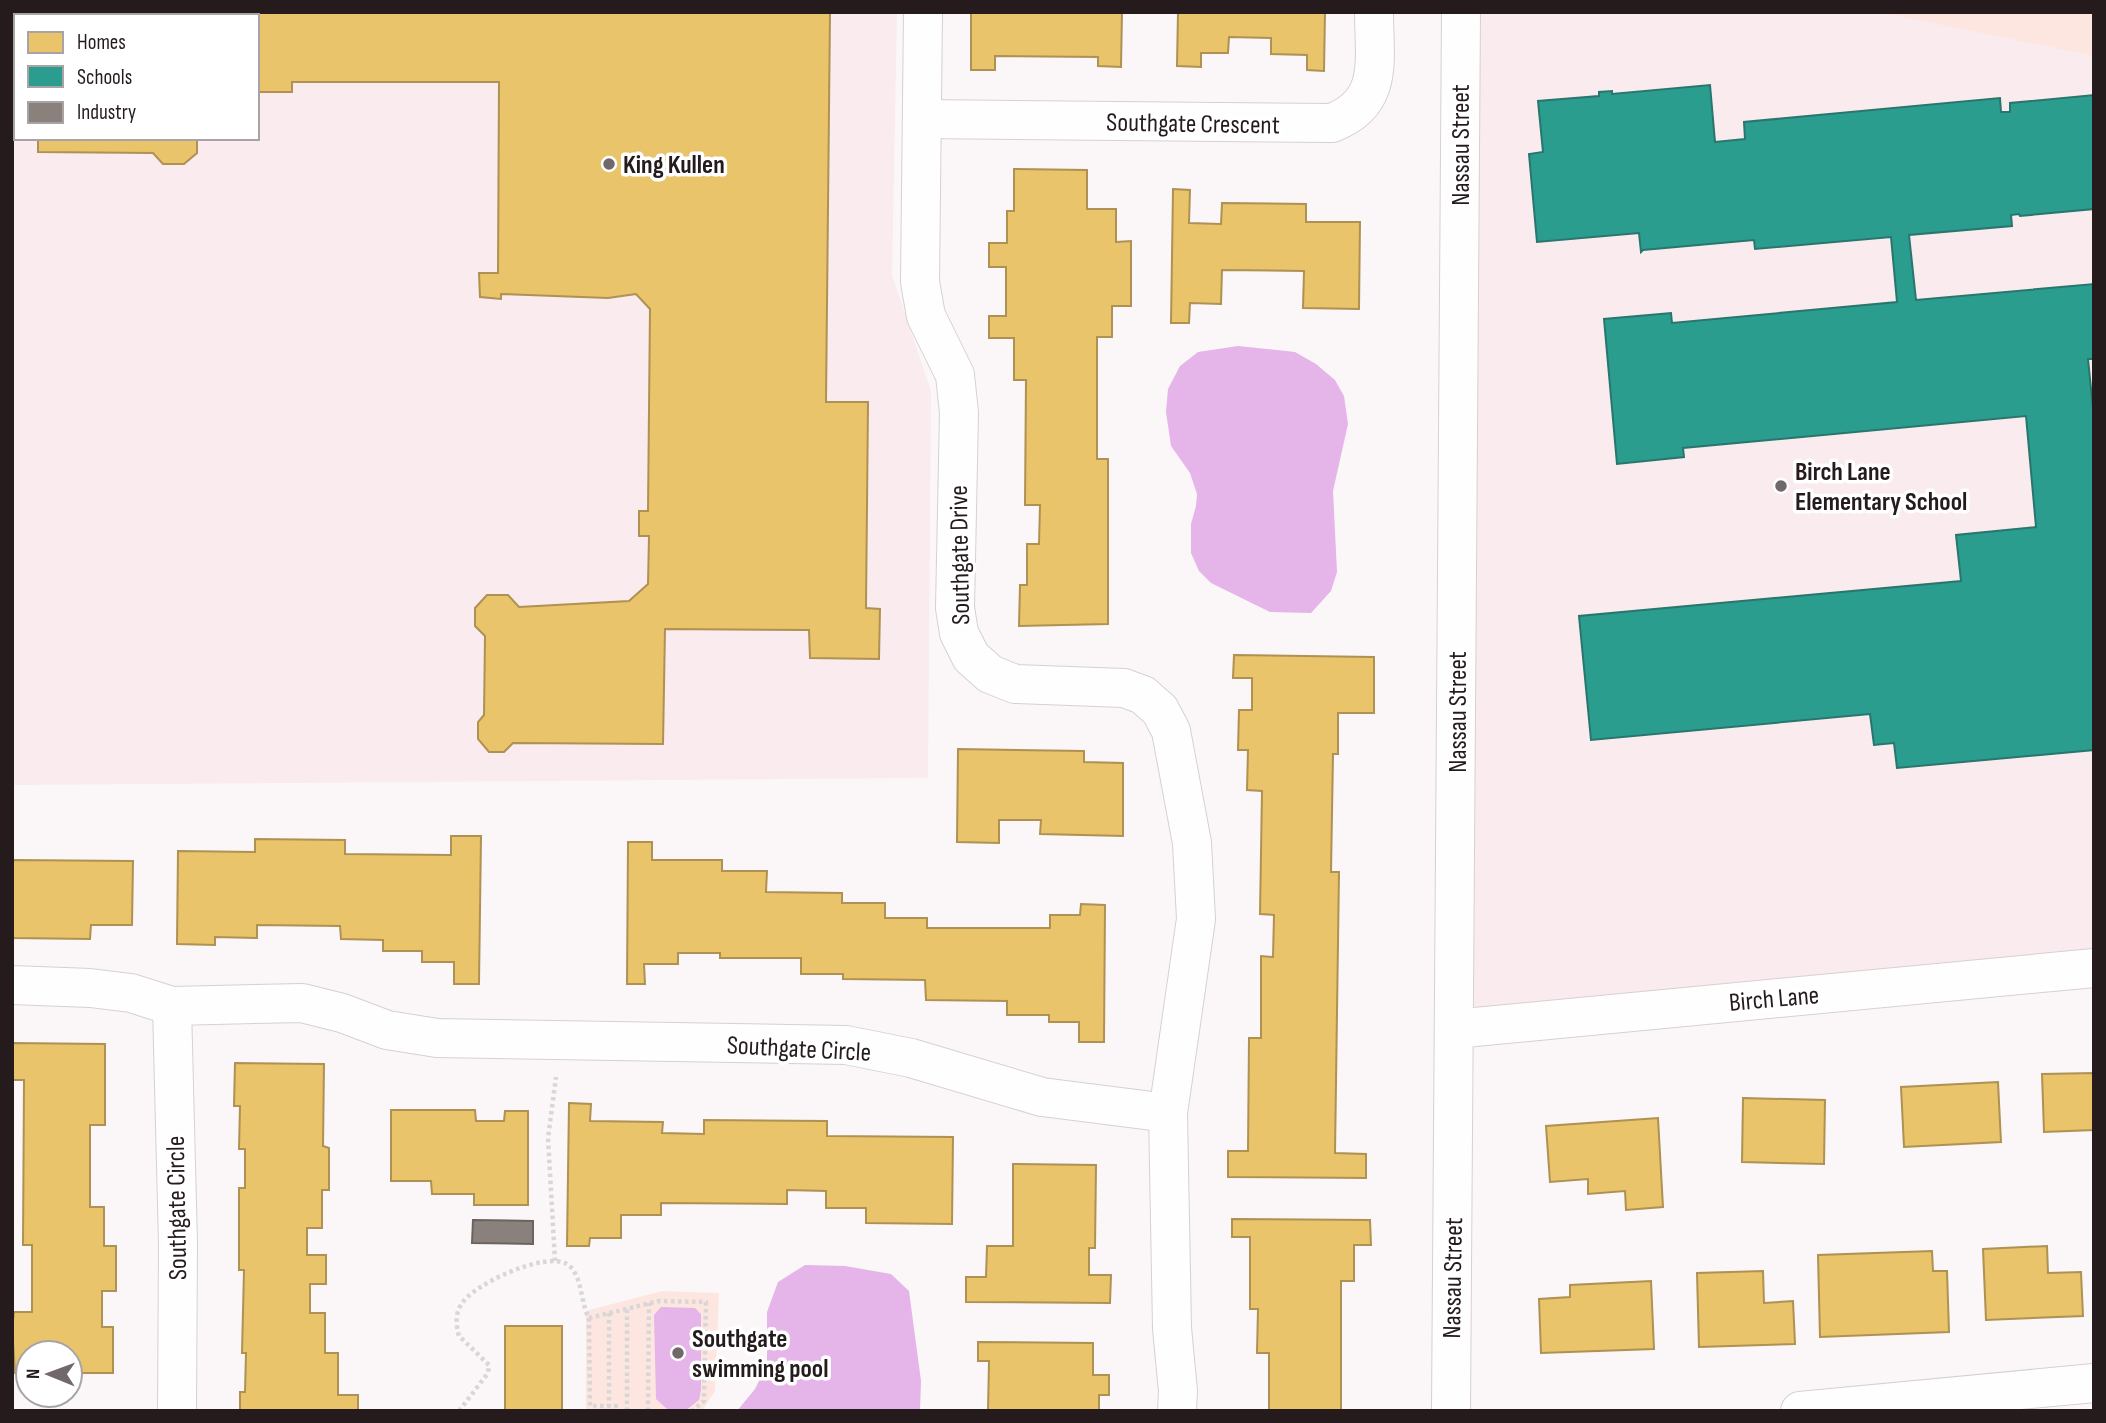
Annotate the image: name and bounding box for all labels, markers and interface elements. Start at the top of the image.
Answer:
legend [14,14,259,140]
text: Homes [77,30,126,55]
text: Schools [77,65,132,90]
street label: Nassau Street [1446,84,1477,206]
text: Industry [77,100,136,125]
street label: Southgate Crescent [1106,107,1280,142]
place label: King Kullen [623,150,725,181]
marker: King Kullen [601,156,617,172]
place label: Birch Lane Elementary School [1795,457,1967,518]
marker: Birch Lane Elementary School [1773,478,1789,494]
street label: Southgate Drive [944,485,977,625]
street label: Nassau Street [1443,651,1474,773]
street label: Birch Lane [1728,980,1820,1019]
street label: Southgate Circle [726,1030,872,1069]
street label: Southgate Circle [161,1136,194,1280]
street label: Nassau Street [1437,1217,1470,1339]
place label: Southgate swimming pool [692,1324,828,1385]
north arrow [14,1339,84,1409]
marker: Southgate swimming pool [670,1345,686,1361]
text: N [22,1368,45,1379]

